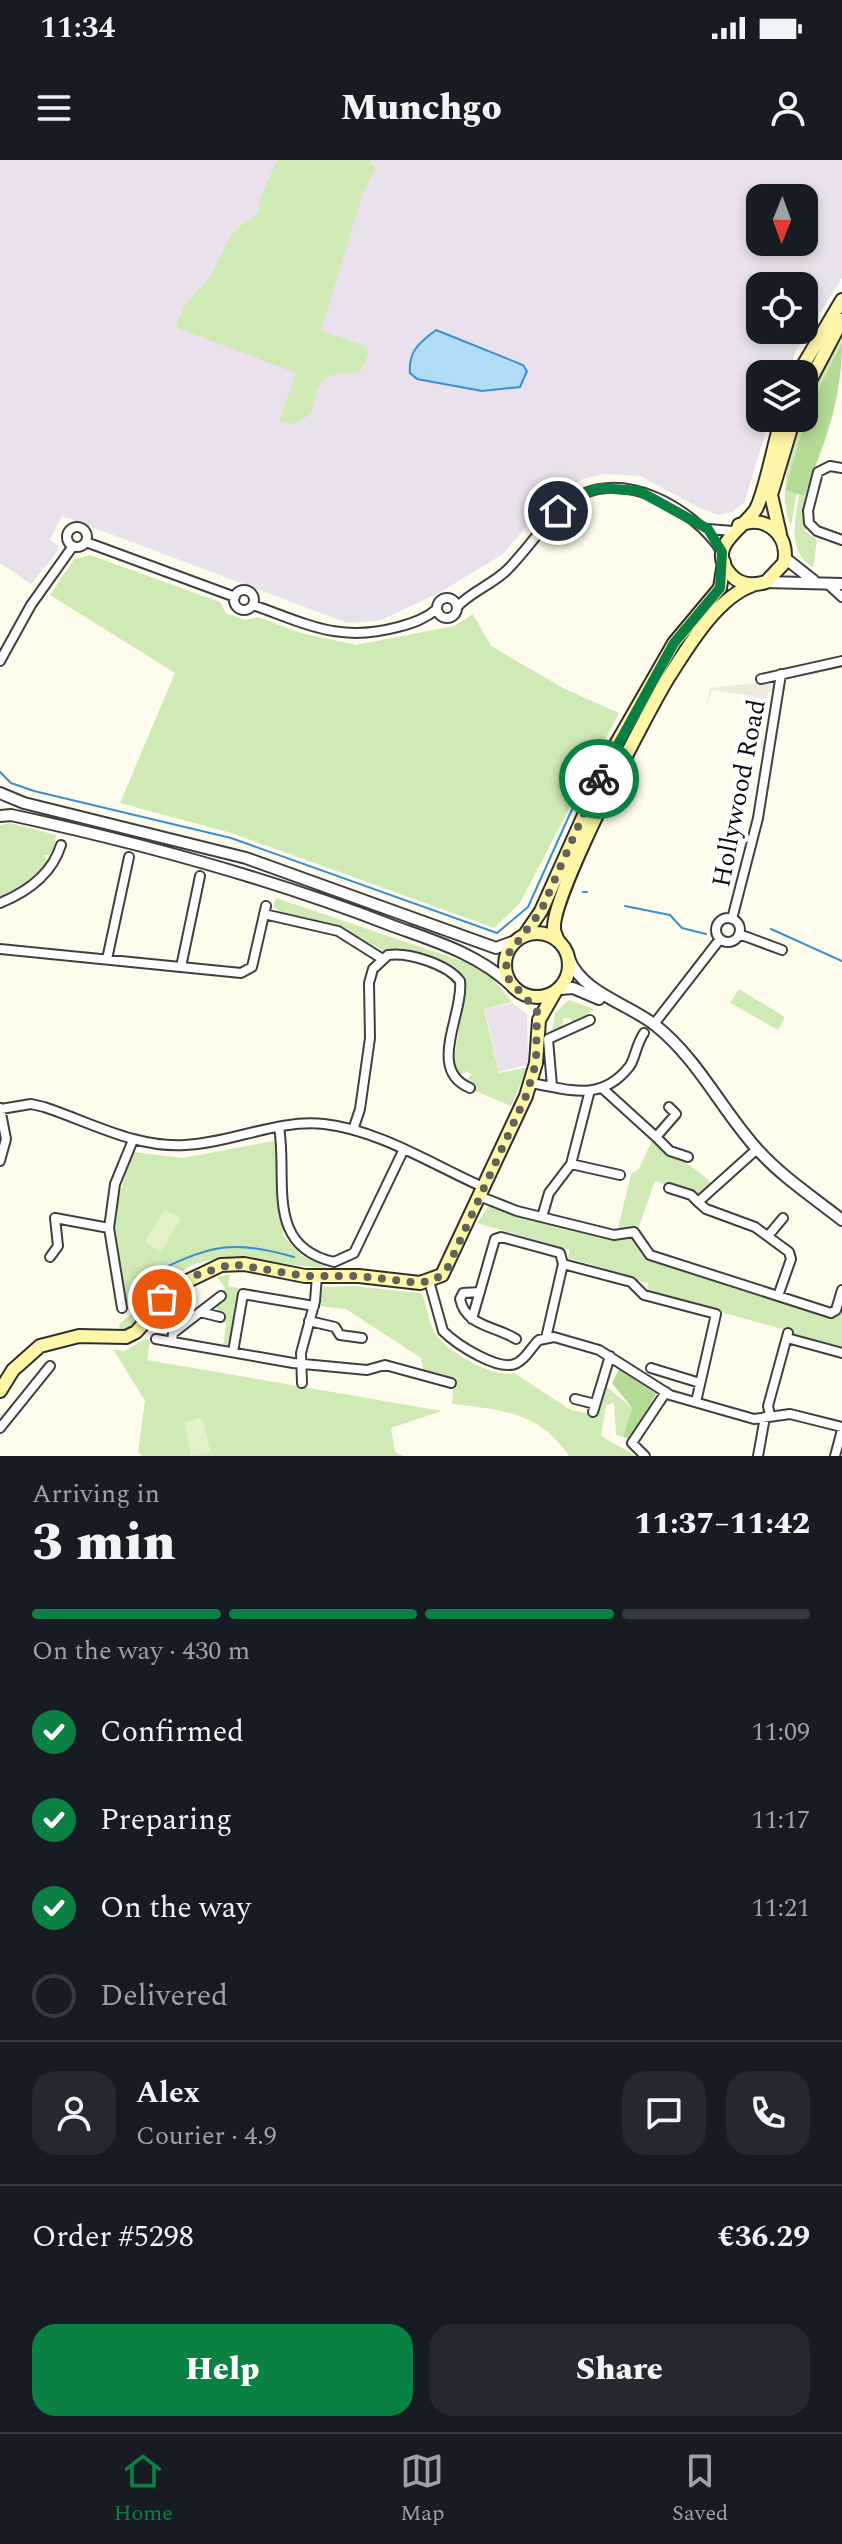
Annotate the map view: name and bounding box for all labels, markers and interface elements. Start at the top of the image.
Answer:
text: 11:34 [40,5,115,51]
text: Munchgo [340,81,502,136]
icon: menu [32,86,76,130]
icon: person [766,86,810,130]
north arrow [746,184,818,256]
map controls [746,184,818,432]
button: locate [746,272,818,344]
button: layers [746,360,818,432]
pin [524,477,592,545]
icon: home [536,489,580,533]
street label: Hollywood Road [701,696,777,890]
courier [559,739,639,819]
icon: bike [577,757,621,801]
pin [128,1265,196,1333]
icon: bag [140,1277,184,1321]
text: Arriving in [32,1474,160,1514]
text: 11:37–11:42 [634,1501,810,1547]
text: 3 min [32,1504,176,1583]
text: On the way · 430 m [32,1631,250,1671]
text: Confirmed [100,1709,244,1755]
icon: check [32,1710,76,1754]
text: 11:09 [751,1712,810,1752]
text: Preparing [100,1797,232,1843]
icon: check [32,1798,76,1842]
text: 11:17 [751,1800,810,1840]
text: On the way [100,1885,251,1931]
icon: check [32,1886,76,1930]
text: 11:21 [751,1888,810,1928]
text: Delivered [100,1973,228,2019]
text: Alex [136,2070,200,2116]
button: person [32,2071,116,2155]
button: chat [622,2071,706,2155]
button: phone [726,2071,810,2155]
text: Courier · 4.9 [136,2116,277,2156]
text: Order #5298 [32,2214,194,2260]
text: €36.29 [718,2214,810,2260]
button: Help [32,2324,413,2416]
button: Share [429,2324,810,2416]
tab: Home [114,2449,173,2530]
tab: Map [400,2449,445,2530]
tab: Saved [672,2449,728,2530]

